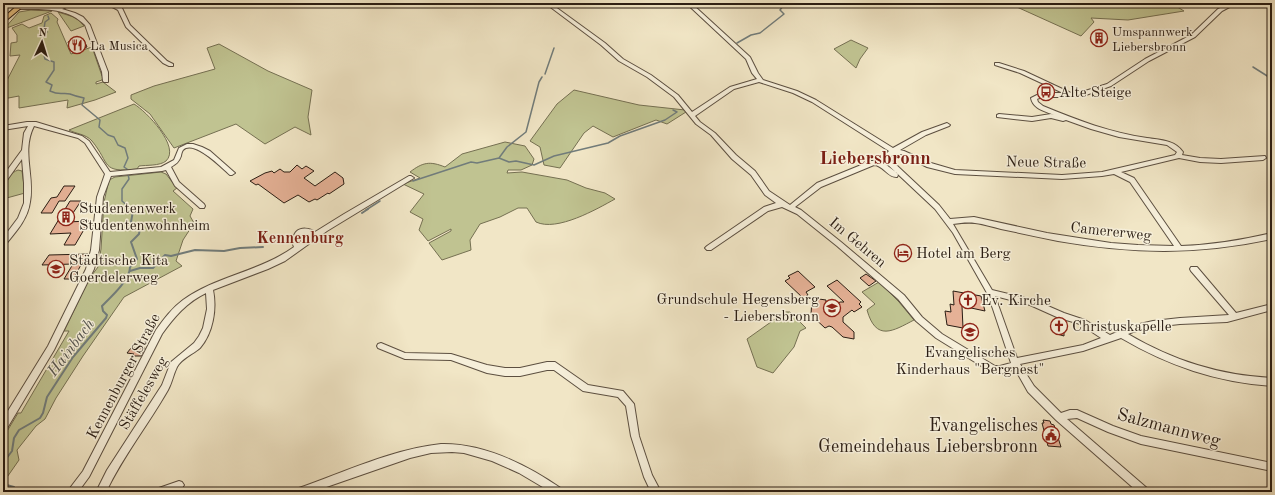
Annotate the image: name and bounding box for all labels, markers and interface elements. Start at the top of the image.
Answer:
north arrow [22,22,62,62]
place label: Umspannwerk Liebersbronn [1112,26,1193,54]
text: N [38,28,48,39]
building icon: Umspannwerk Liebersbronn [1089,28,1109,48]
restaurant icon: La Musica [67,35,87,55]
place label: La Musica [90,40,148,53]
bus stop icon: Alte Steige [1036,82,1056,102]
place label: Alte Steige [1059,86,1131,101]
district label: Liebersbronn [819,150,931,169]
street label: Neue Straße [1006,155,1086,172]
place label: Studentenwerk Studentenwohnheim [79,202,210,234]
building icon: Studentenwerk Studentenwohnheim [56,207,76,227]
street label: Im Gehren [826,215,888,271]
street label: Camererweg [1070,221,1152,244]
district label: Kennenburg [256,231,344,247]
hotel icon: Hotel am Berg [893,243,913,263]
place label: Hotel am Berg [916,247,1011,262]
place label: Städtische Kita Goerdelerweg [69,254,169,286]
school or university icon: Städtische Kita Goerdelerweg [46,259,66,279]
church icon: Ev. Kirche [958,290,978,310]
place label: Grundschule Hegensberg - Liebersbronn [657,293,819,325]
place label: Ev. Kirche [981,294,1051,309]
school or university icon: Grundschule Hegensberg - Liebersbronn [822,298,842,318]
street label: Kennenburger Straße [85,311,164,442]
church icon: Christuskapelle [1049,316,1069,336]
water label: Hainbach [44,317,98,381]
place label: Christuskapelle [1072,320,1172,335]
school or university icon: Evangelisches Kinderhaus "Bergnest" [960,322,980,342]
place label: Evangelisches Kinderhaus "Bergnest" [896,346,1044,378]
street label: Stäffelesweg [117,354,171,433]
street label: Salzmannweg [1115,405,1223,451]
place label: Evangelisches Gemeindehaus Liebersbronn [818,417,1038,456]
public building icon: Evangelisches Gemeindehaus Liebersbronn [1041,425,1061,445]

